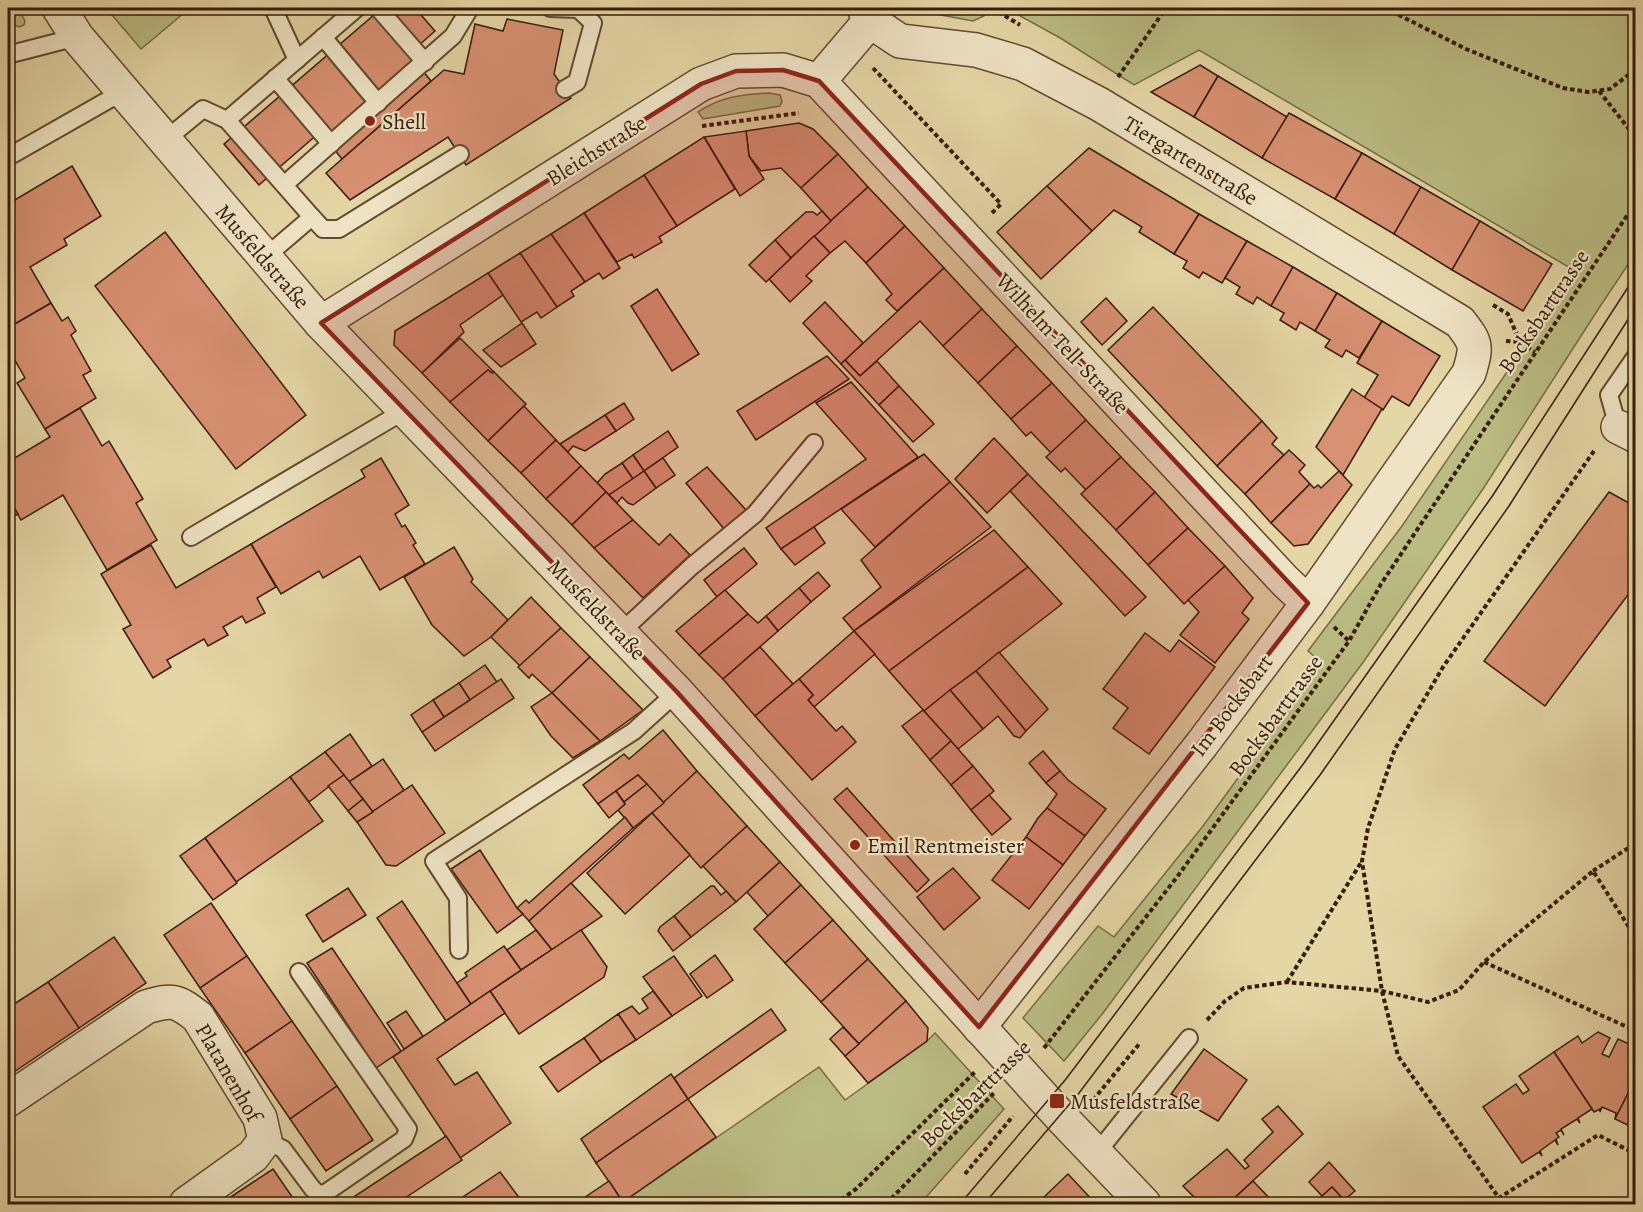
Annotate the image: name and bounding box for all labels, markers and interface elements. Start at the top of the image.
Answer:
place label: Shell [382,107,426,137]
street label: Bleichstraße [541,108,652,194]
street label: Tiergartenstraße [1118,109,1263,213]
marker: Shell [363,114,377,128]
street label: Musfeldstraße [208,198,316,316]
street label: Bocksbarttrasse [1491,244,1596,379]
street label: Wilhelm-Tell-Straße [988,266,1136,421]
street label: Musfeldstraße [540,552,652,667]
street label: Im Bocksbart [1184,648,1280,763]
street label: Bocksbarttrasse [1222,649,1330,782]
place label: Emil Rentmeister [867,831,1024,861]
marker: Emil Rentmeister [848,838,862,852]
street label: Platanenhof [188,1018,270,1130]
street label: Bocksbarttrasse [914,1033,1038,1154]
place label: Musfeldstraße [1070,1087,1200,1117]
marker: Musfeldstraße [1048,1092,1066,1110]

